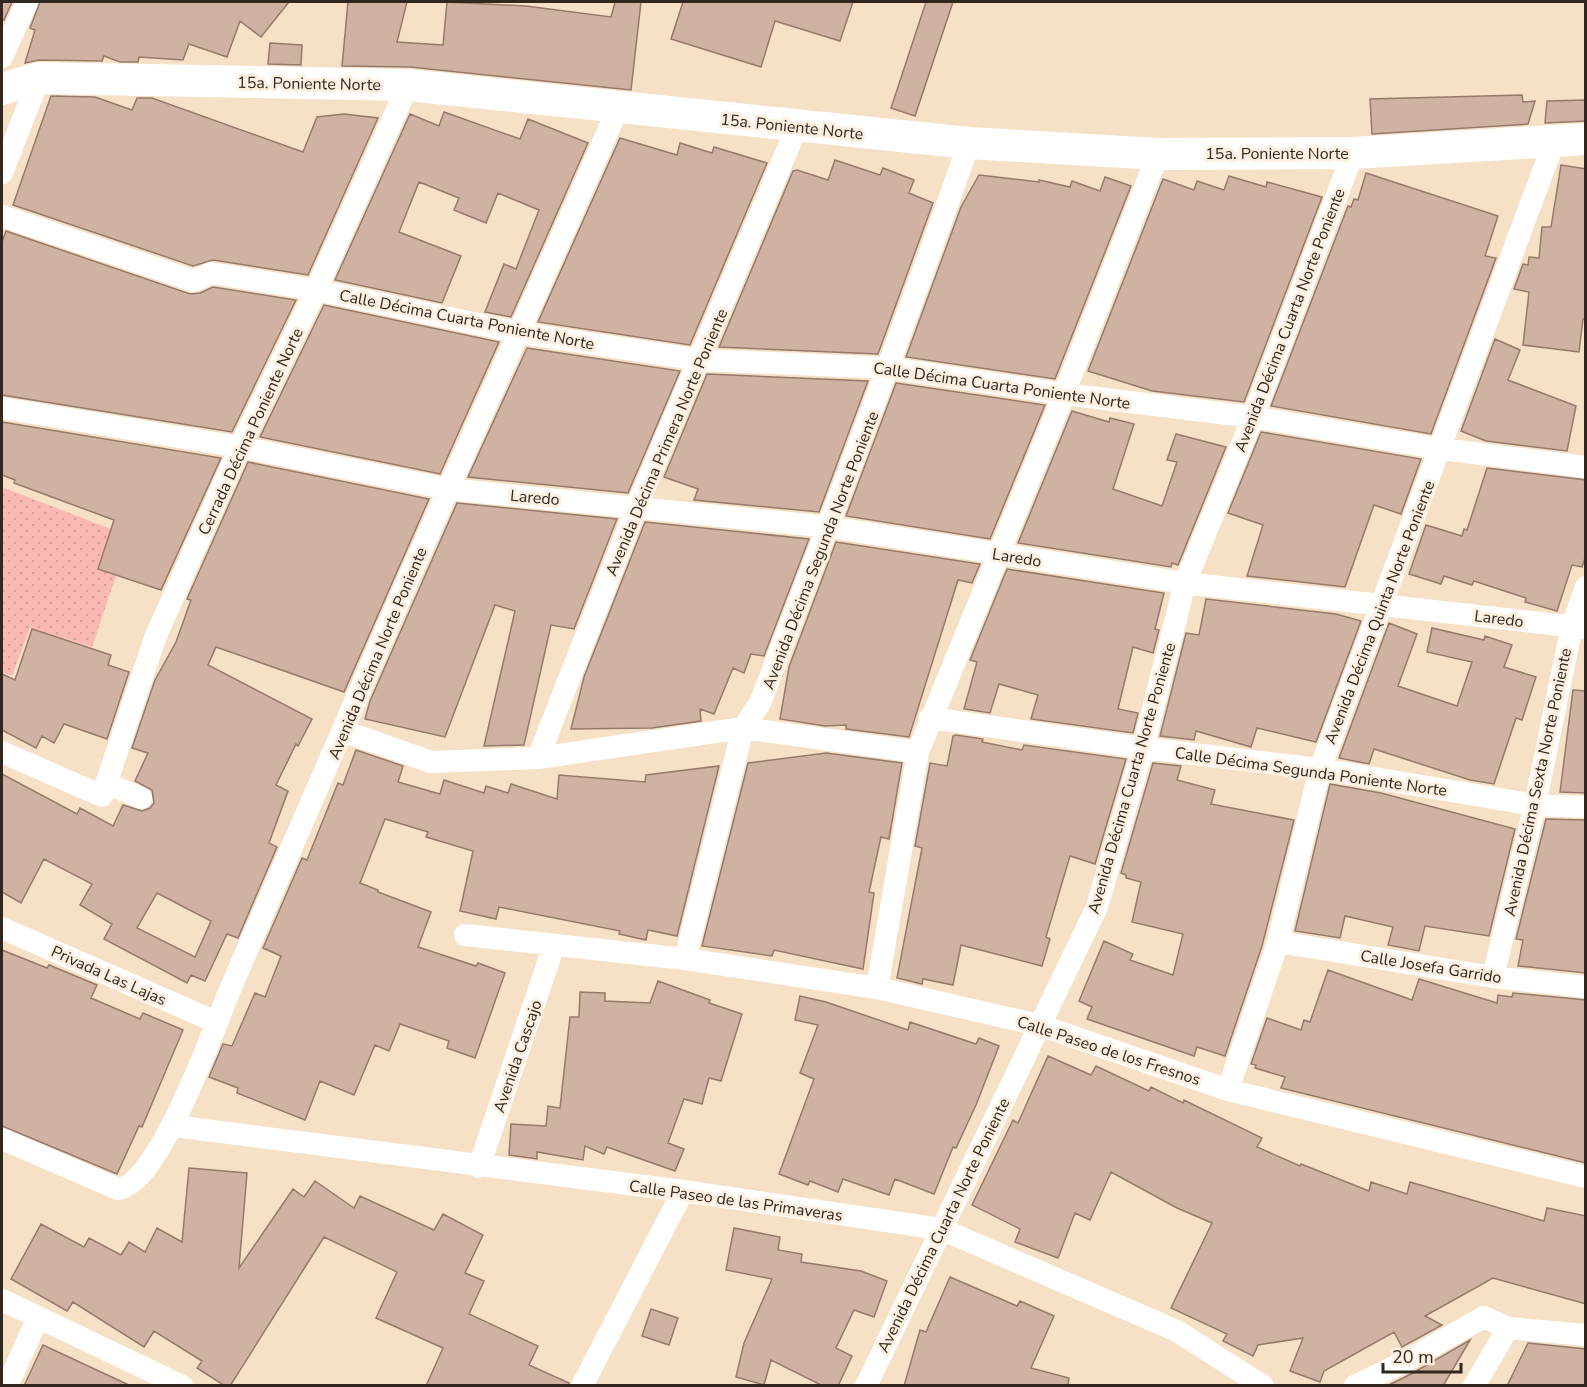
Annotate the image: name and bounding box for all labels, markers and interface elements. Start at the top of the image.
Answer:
street label: 15a. Poniente Norte [237,72,381,96]
street label: 15a. Poniente Norte [719,109,864,145]
street label: 15a. Poniente Norte [1205,143,1349,165]
street label: Avenida Décima Cuarta Norte Poniente [1229,185,1351,455]
street label: Calle Décima Cuarta Poniente Norte [337,284,596,356]
street label: Avenida Décima Primera Norte Poniente [600,305,733,579]
street label: Cerrada Décima Poniente Norte [193,324,309,539]
street label: Calle Décima Cuarta Poniente Norte [872,357,1132,415]
street label: Avenida Décima Segunda Norte Poniente [758,408,884,693]
street label: Avenida Décima Quinta Norte Poniente [1319,477,1441,747]
street label: Laredo [509,485,561,511]
street label: Laredo [991,543,1043,573]
street label: Avenida Décima Norte Poniente [323,544,433,763]
street label: Laredo [1473,605,1525,633]
street label: Avenida Décima Cuarta Norte Poniente [1083,640,1181,916]
street label: Avenida Décima Sexta Norte Poniente [1499,646,1577,918]
street label: Calle Décima Segunda Poniente Norte [1173,742,1448,802]
street label: Privada Las Lajas [47,941,170,1011]
street label: Calle Josefa Garrido [1359,945,1503,989]
street label: Avenida Cascajo [488,997,548,1116]
street label: Calle Paseo de los Fresnos [1014,1011,1203,1091]
street label: Avenida Décima Cuarta Norte Poniente [872,1094,1015,1356]
street label: Calle Paseo de las Primaveras [628,1175,844,1227]
scale bar [1383,1336,1461,1374]
text: 20 m [1392,1345,1434,1369]

